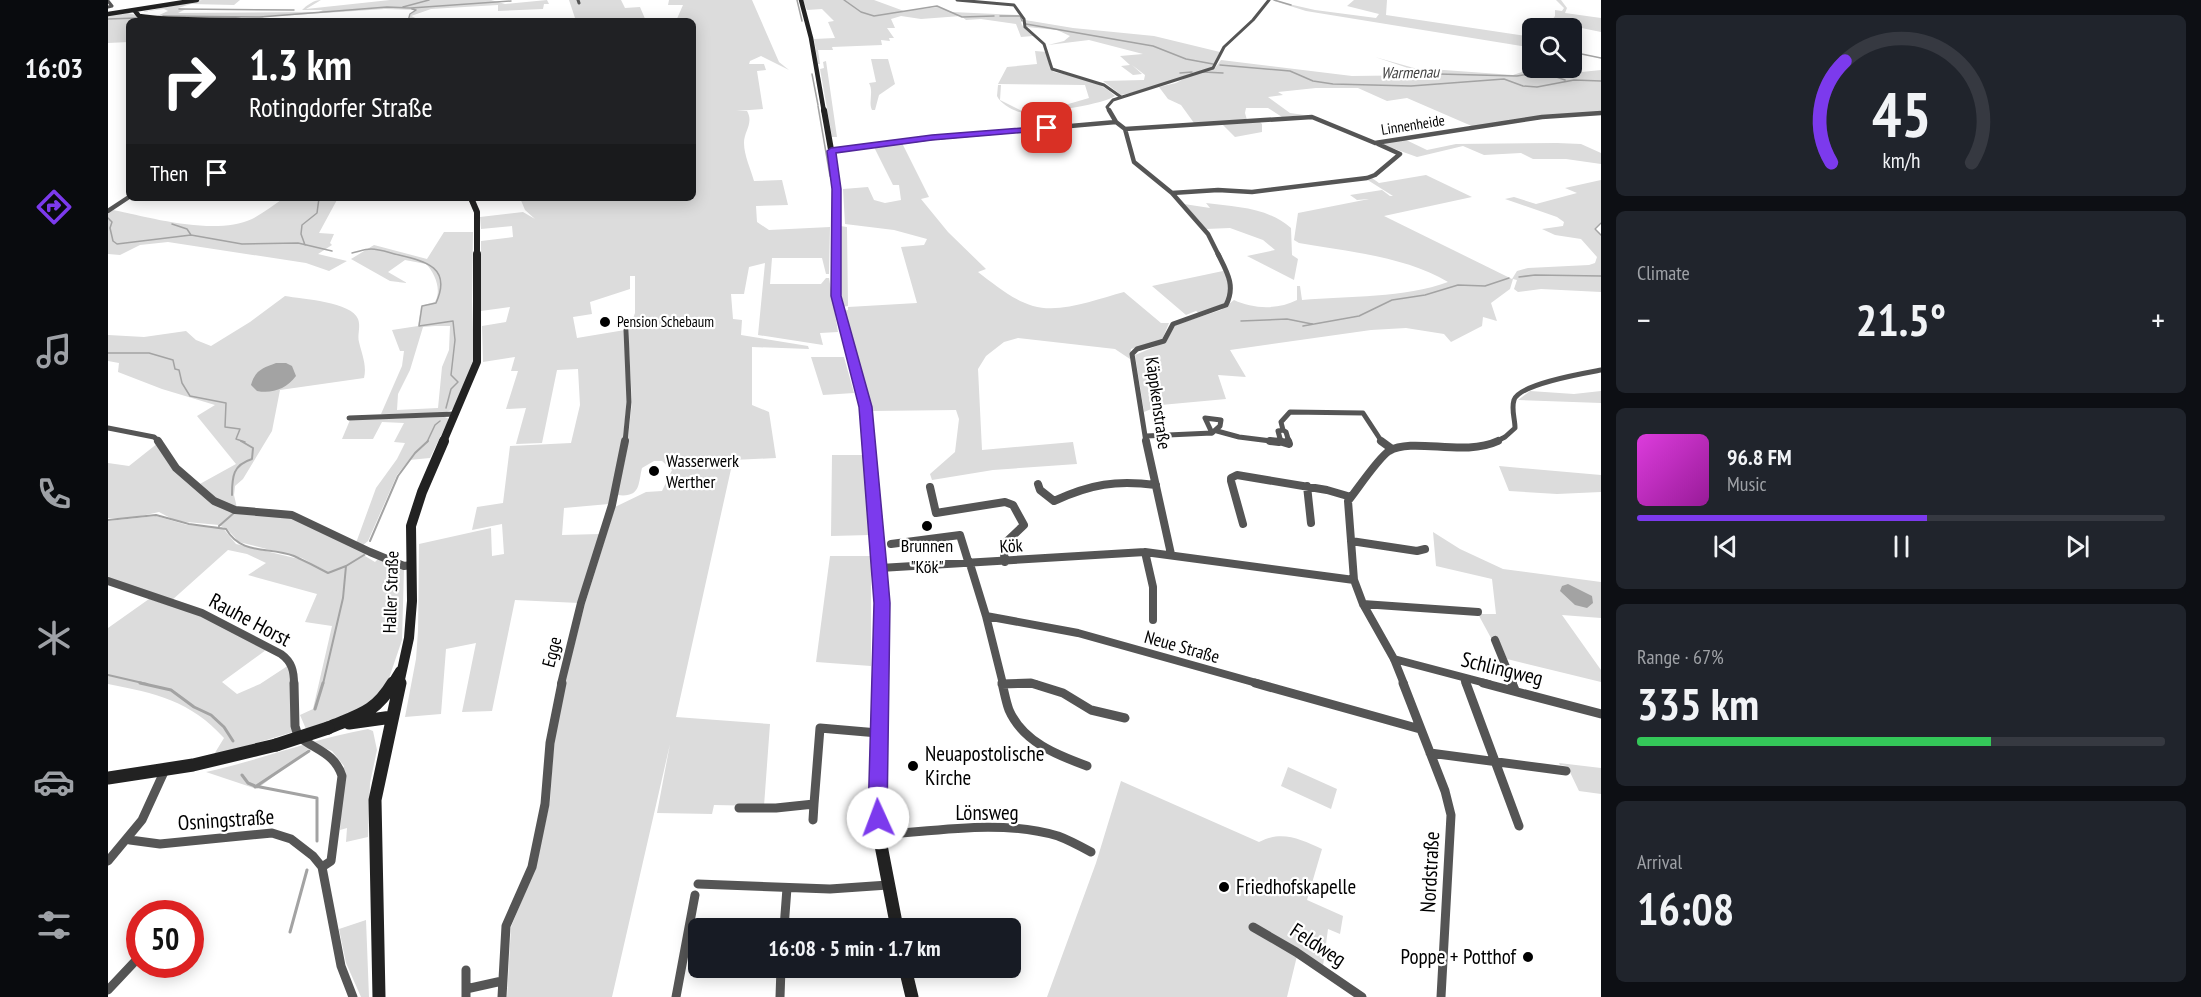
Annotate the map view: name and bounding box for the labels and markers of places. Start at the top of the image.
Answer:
pin [1021,102,1072,153]
place label: Pension Schebaum [617,312,714,331]
marker: Pension Schebaum [598,315,612,329]
place label: Wasserwerk Werther [666,449,739,493]
marker: Wasserwerk Werther [647,464,661,478]
marker: Brunnen "Kök" [920,519,934,533]
place label: Brunnen "Kök" [901,534,953,578]
place label: Neuapostolische Kirche [925,740,1044,791]
marker: Neuapostolische Kirche [906,759,920,773]
place label: Friedhofskapelle [1236,873,1356,900]
marker: Friedhofskapelle [1217,880,1231,894]
place label: Poppe + Potthof [1401,943,1517,970]
marker: Poppe + Potthof [1521,950,1535,964]

